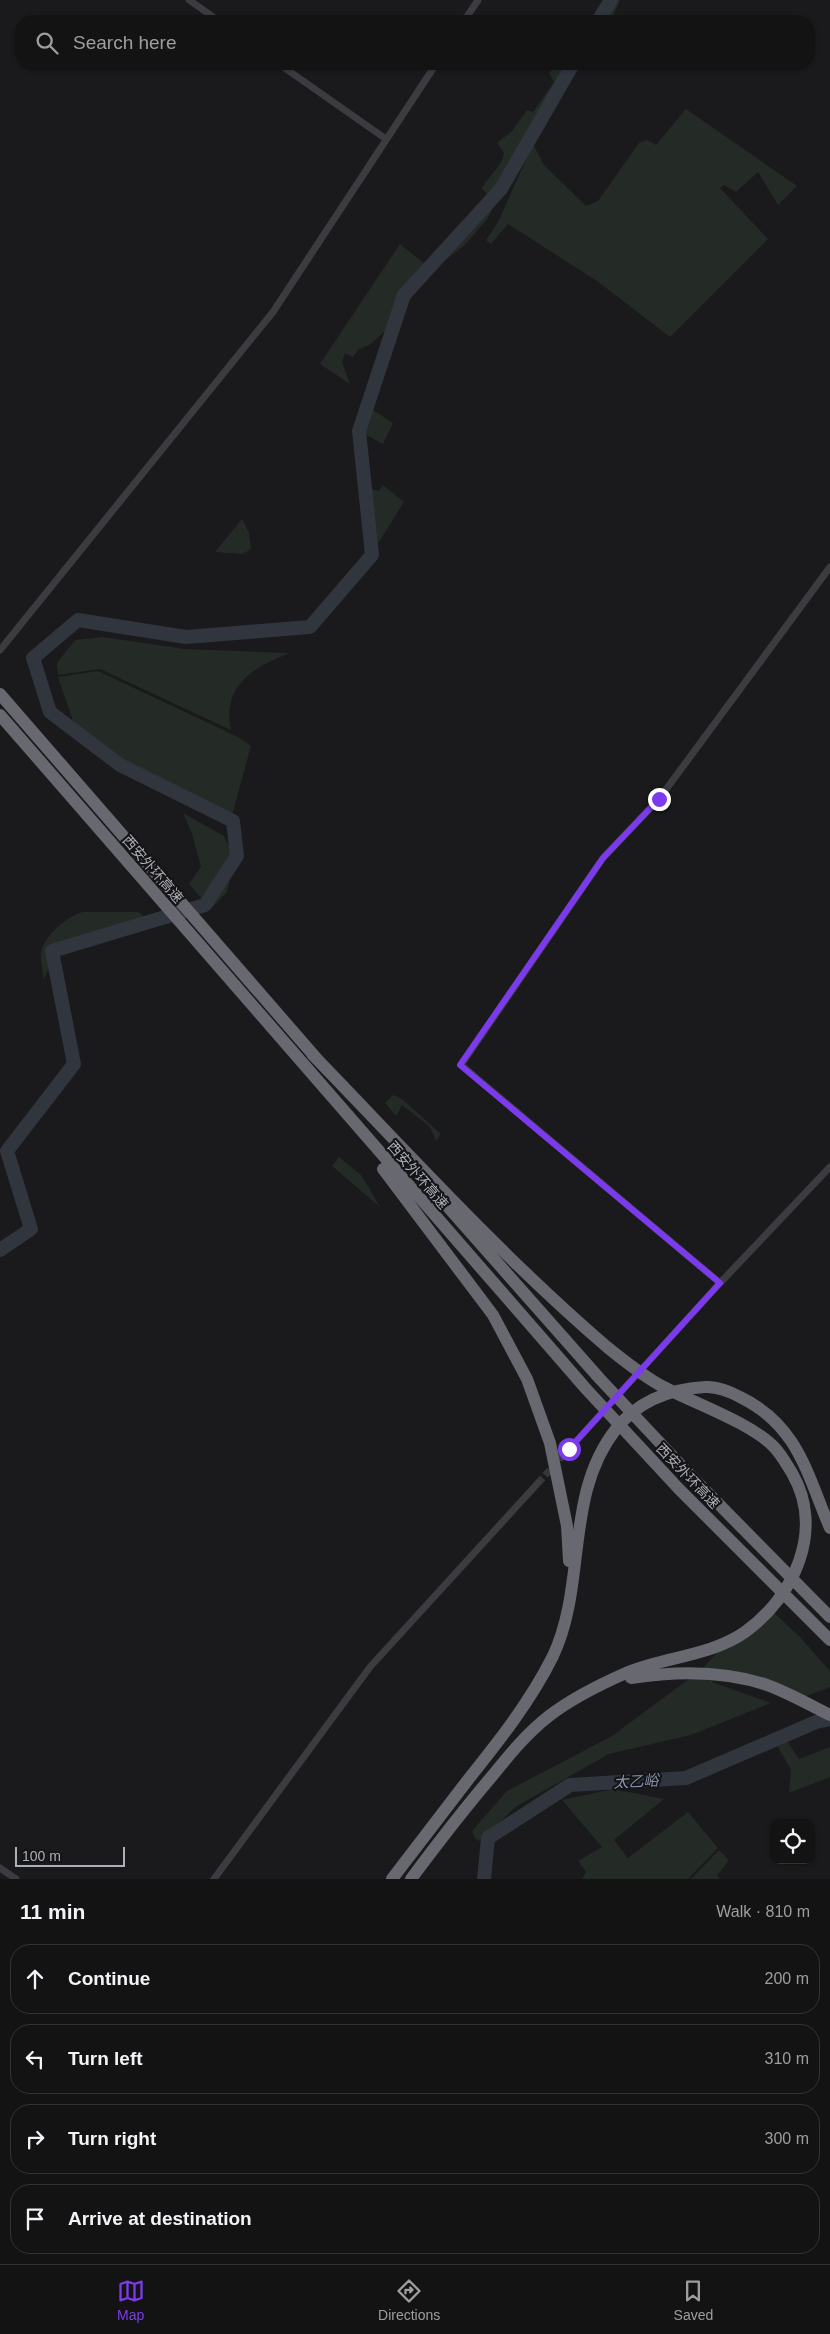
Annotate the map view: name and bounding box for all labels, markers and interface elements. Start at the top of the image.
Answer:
search box [15,15,815,70]
icon: search [33,29,61,57]
text: Search here [73,32,177,53]
route end [648,788,671,811]
street label: 西安外环高速 [119,832,187,906]
street label: 西安外环高速 [384,1138,452,1212]
route start [558,1438,581,1461]
street label: 西安外环高速 [653,1440,723,1512]
water label: 太乙峪 [613,1771,661,1791]
map controls [770,1819,815,1864]
button: locate [770,1819,815,1864]
scale bar [15,1844,125,1867]
text: 100 m [22,1848,61,1864]
text: 11 min [20,1900,85,1923]
text: Walk · 810 m [716,1903,810,1920]
icon: ahead [21,1965,49,1993]
text: Continue [68,1968,150,1989]
text: 200 m [765,1970,809,1987]
icon: left [21,2045,49,2073]
text: Turn left [68,2048,143,2069]
text: 310 m [765,2050,809,2067]
icon: right [21,2125,49,2153]
text: Turn right [68,2128,156,2149]
text: 300 m [765,2130,809,2147]
icon: arrive [21,2205,49,2233]
text: Arrive at destination [68,2208,252,2229]
tab: Map [117,2277,145,2323]
tab: Directions [378,2277,440,2323]
tab: Saved [674,2277,713,2323]

